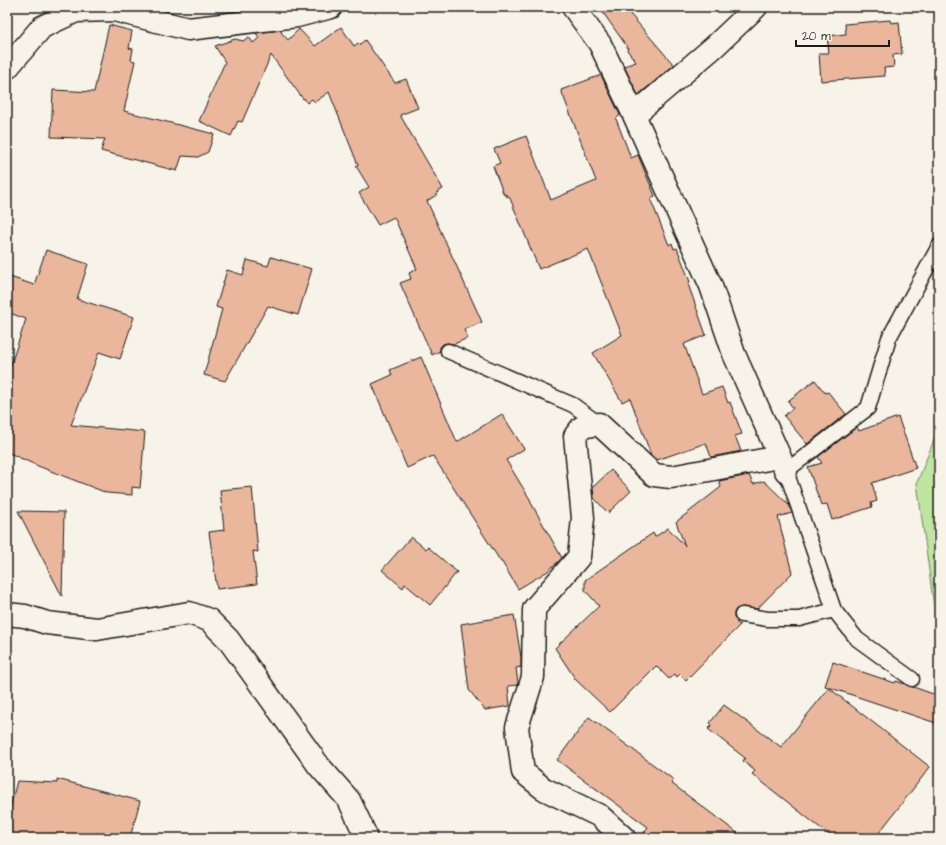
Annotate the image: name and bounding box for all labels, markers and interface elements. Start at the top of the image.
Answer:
scale bar [796,22,889,48]
text: 20 m [802,28,831,45]

